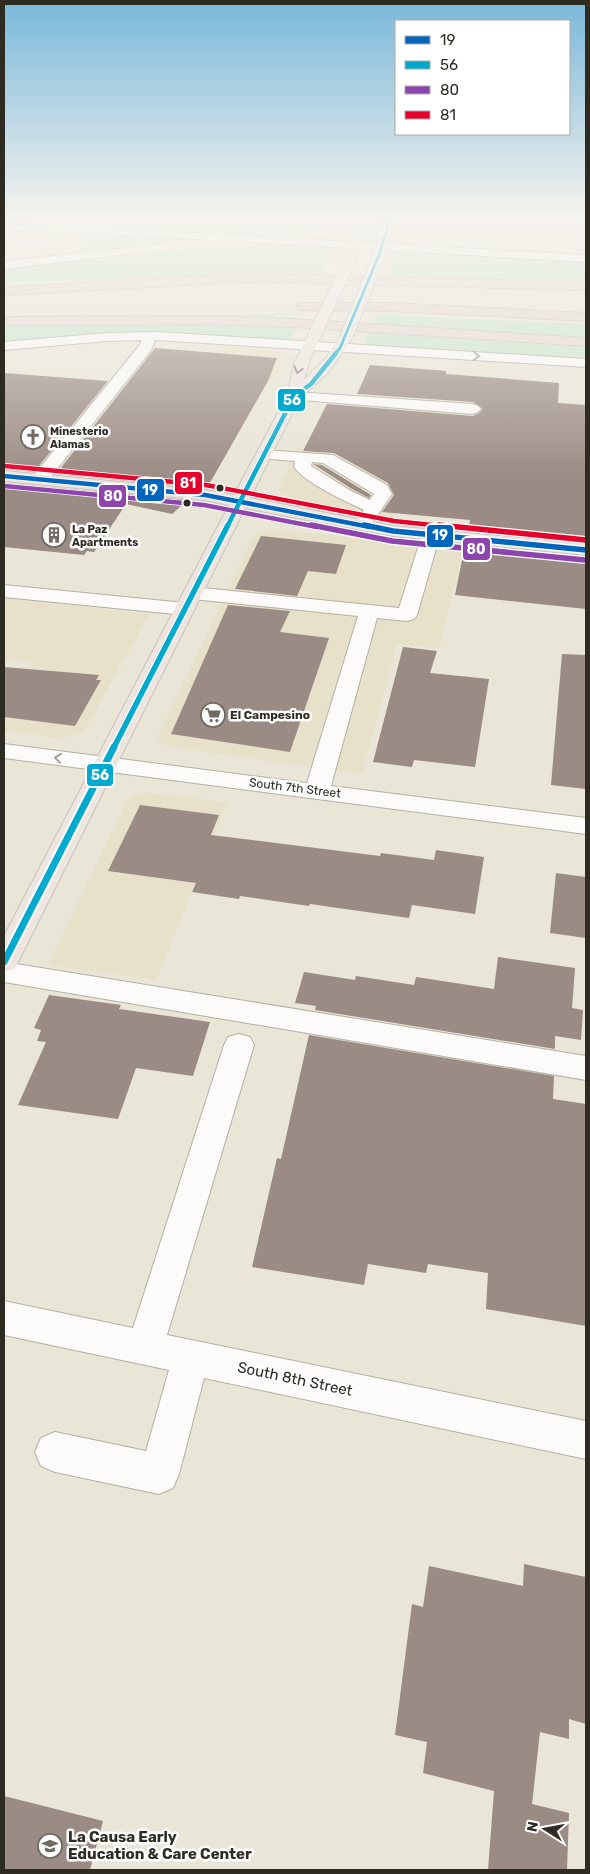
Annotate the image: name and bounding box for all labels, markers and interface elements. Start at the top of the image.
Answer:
legend [395,20,570,135]
text: 19 [440,31,455,49]
text: 56 [440,56,458,74]
text: 80 [440,81,459,99]
text: 81 [440,106,456,124]
one-way arrow [472,351,480,362]
one-way arrow [293,365,303,374]
line badge: 56 [277,388,306,412]
text: 56 [283,392,301,409]
church icon: Minesterio Alamas [20,424,46,450]
place label: Minesterio Alamas [50,425,109,451]
line badge: 81 [174,471,203,495]
text: 81 [180,475,196,492]
line badge: 19 [136,478,165,502]
text: 19 [142,482,158,499]
unlabelled marker [215,483,225,493]
line badge: 80 [98,484,127,508]
text: 80 [104,488,123,505]
unlabelled marker [182,498,192,508]
building icon: La Paz Apartments [41,522,67,548]
place label: La Paz Apartments [72,523,138,549]
line badge: 19 [426,524,454,548]
text: 19 [432,527,448,544]
line badge: 80 [462,537,491,561]
text: 80 [467,541,486,558]
supermarket icon: El Campesino [200,702,226,728]
place label: El Campesino [230,708,310,722]
one-way arrow [53,753,61,764]
line badge: 56 [86,763,114,787]
text: 56 [91,767,109,784]
street label: South 7th Street [248,775,342,801]
street label: South 8th Street [236,1358,354,1400]
north arrow [520,1804,570,1854]
text: N [523,1820,542,1833]
place label: La Causa Early Education & Care Center [68,1828,252,1863]
school or university icon: La Causa Early Education & Care Center [37,1833,63,1859]

